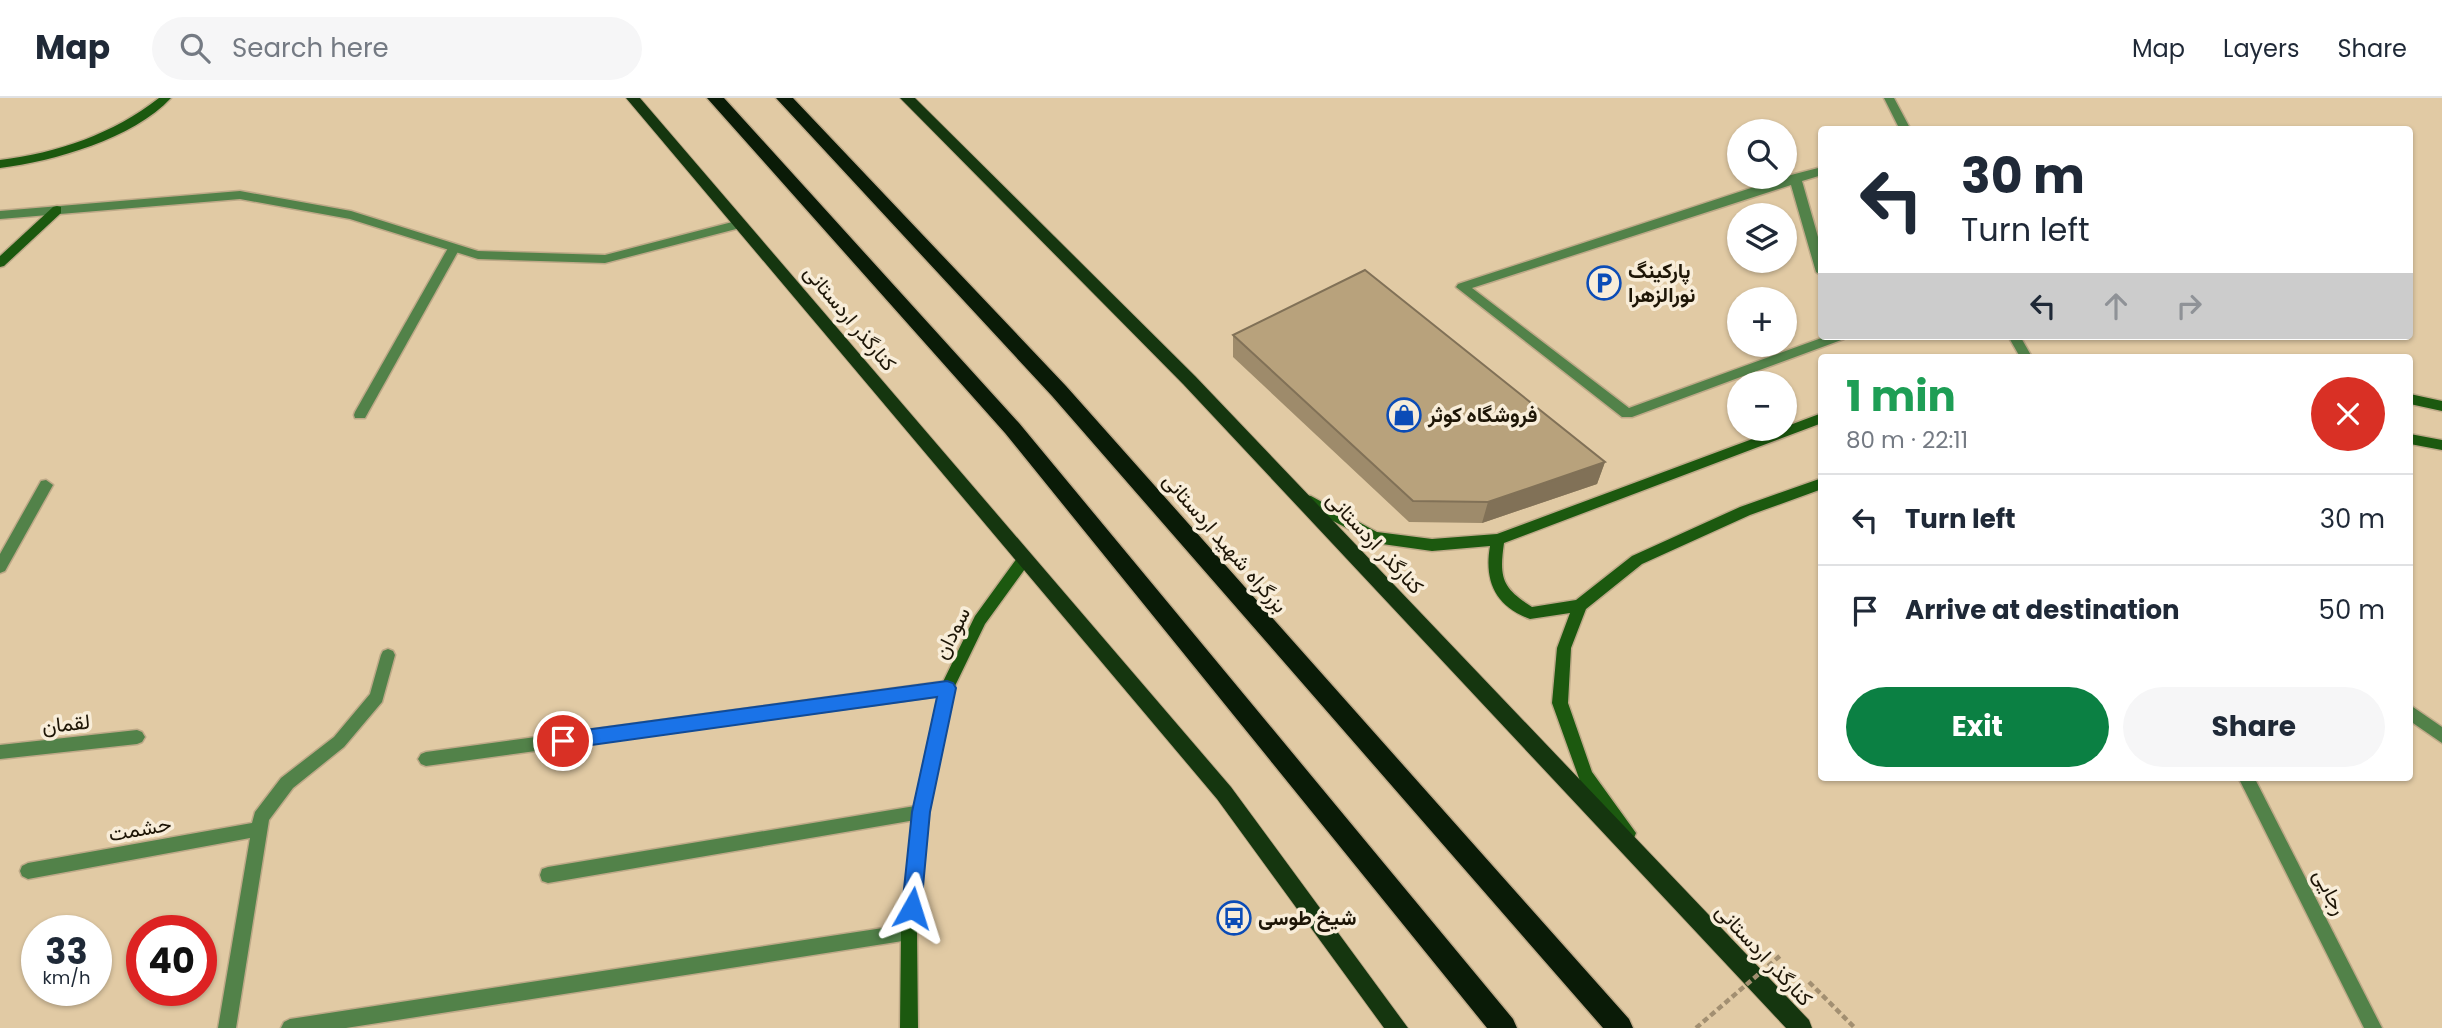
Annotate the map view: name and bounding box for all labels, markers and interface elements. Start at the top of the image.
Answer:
search box [152,17,642,80]
text: Map [35,24,110,71]
icon: search [176,29,214,67]
text: Search here [232,30,389,66]
text: Map [2132,32,2185,65]
text: Layers [2223,32,2299,65]
text: Share [2337,32,2407,65]
map controls [1727,119,1797,441]
button: search [1727,119,1797,189]
text: 30 m [1961,142,2085,210]
icon: left [1846,154,1937,245]
button: layers [1727,203,1797,273]
text: Turn left [1961,207,2090,252]
place label: پارکینگ نورالزهرا [1628,256,1695,309]
street label: کنارگذر اردستانی [797,258,903,377]
parking icon: پارکینگ نورالزهرا [1585,264,1623,302]
button: + [1727,287,1797,357]
icon: left [2024,287,2062,325]
icon: ahead [2097,287,2135,325]
icon: right [2170,287,2208,325]
text: 1 min [1846,367,1956,426]
button: − [1727,371,1797,441]
button: close [2311,377,2385,451]
shop icon: فروشگاه کوثر [1385,396,1423,434]
place label: فروشگاه کوثر [1427,400,1537,429]
text: 80 m · 22:11 [1846,424,1968,456]
street label: بزرگراه شهید اردستانی [1156,466,1294,619]
street label: کنارگذر اردستانی [1320,485,1431,600]
icon: left [1846,501,1884,539]
text: Turn left [1905,501,2016,537]
text: 30 m [2320,501,2385,537]
icon: arrive [1846,592,1884,630]
text: Arrive at destination [1905,592,2180,628]
text: 50 m [2319,592,2385,628]
street label: سودان [926,602,977,664]
button: Exit [1846,687,2109,767]
button: Share [2123,687,2385,767]
street label: لقمان [40,707,91,740]
pin [533,711,593,771]
icon: arrive [544,722,582,760]
street label: حشمت [106,809,174,848]
street label: رجایی [2307,864,2354,920]
position arrow [875,871,949,945]
street label: کنارگذر اردستانی [1709,897,1820,1012]
bus stop icon: شیخ طوسی [1215,899,1253,937]
place label: شیخ طوسی [1258,903,1357,932]
speed limit sign: 40 [126,915,217,1006]
text: 33 [45,927,88,976]
text: km/h [43,965,90,990]

